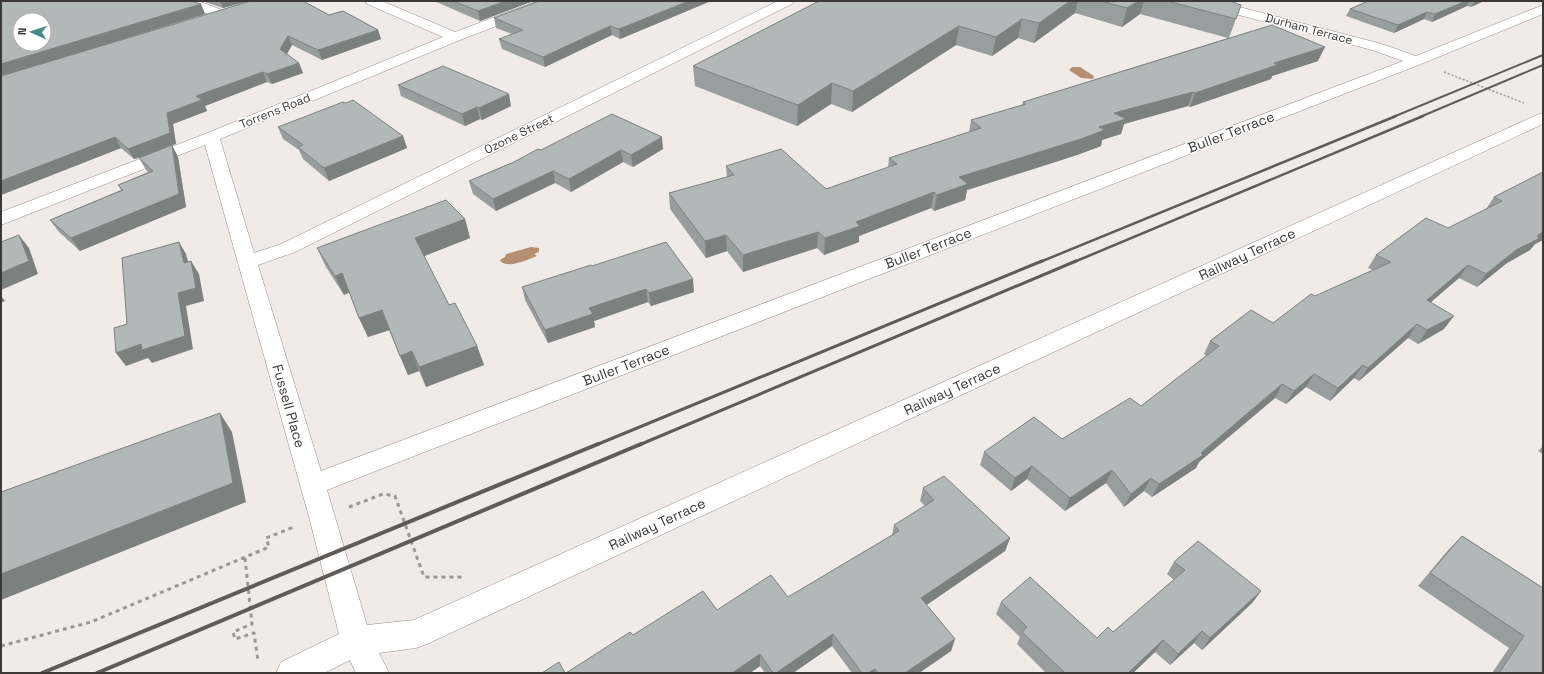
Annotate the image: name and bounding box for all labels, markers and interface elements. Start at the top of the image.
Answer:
street label: Durham Terrace [1263,10,1355,48]
north arrow [12,12,52,52]
text: N [15,27,29,36]
street label: Torrens Road [237,89,313,133]
street label: Buller Terrace [1185,107,1277,157]
street label: Ozone Street [481,110,557,158]
street label: Buller Terrace [882,223,974,273]
street label: Railway Terrace [1196,224,1298,284]
street label: Buller Terrace [580,340,672,390]
street label: Railway Terrace [901,359,1003,419]
street label: Fussell Place [268,362,310,450]
street label: Railway Terrace [606,494,708,554]

